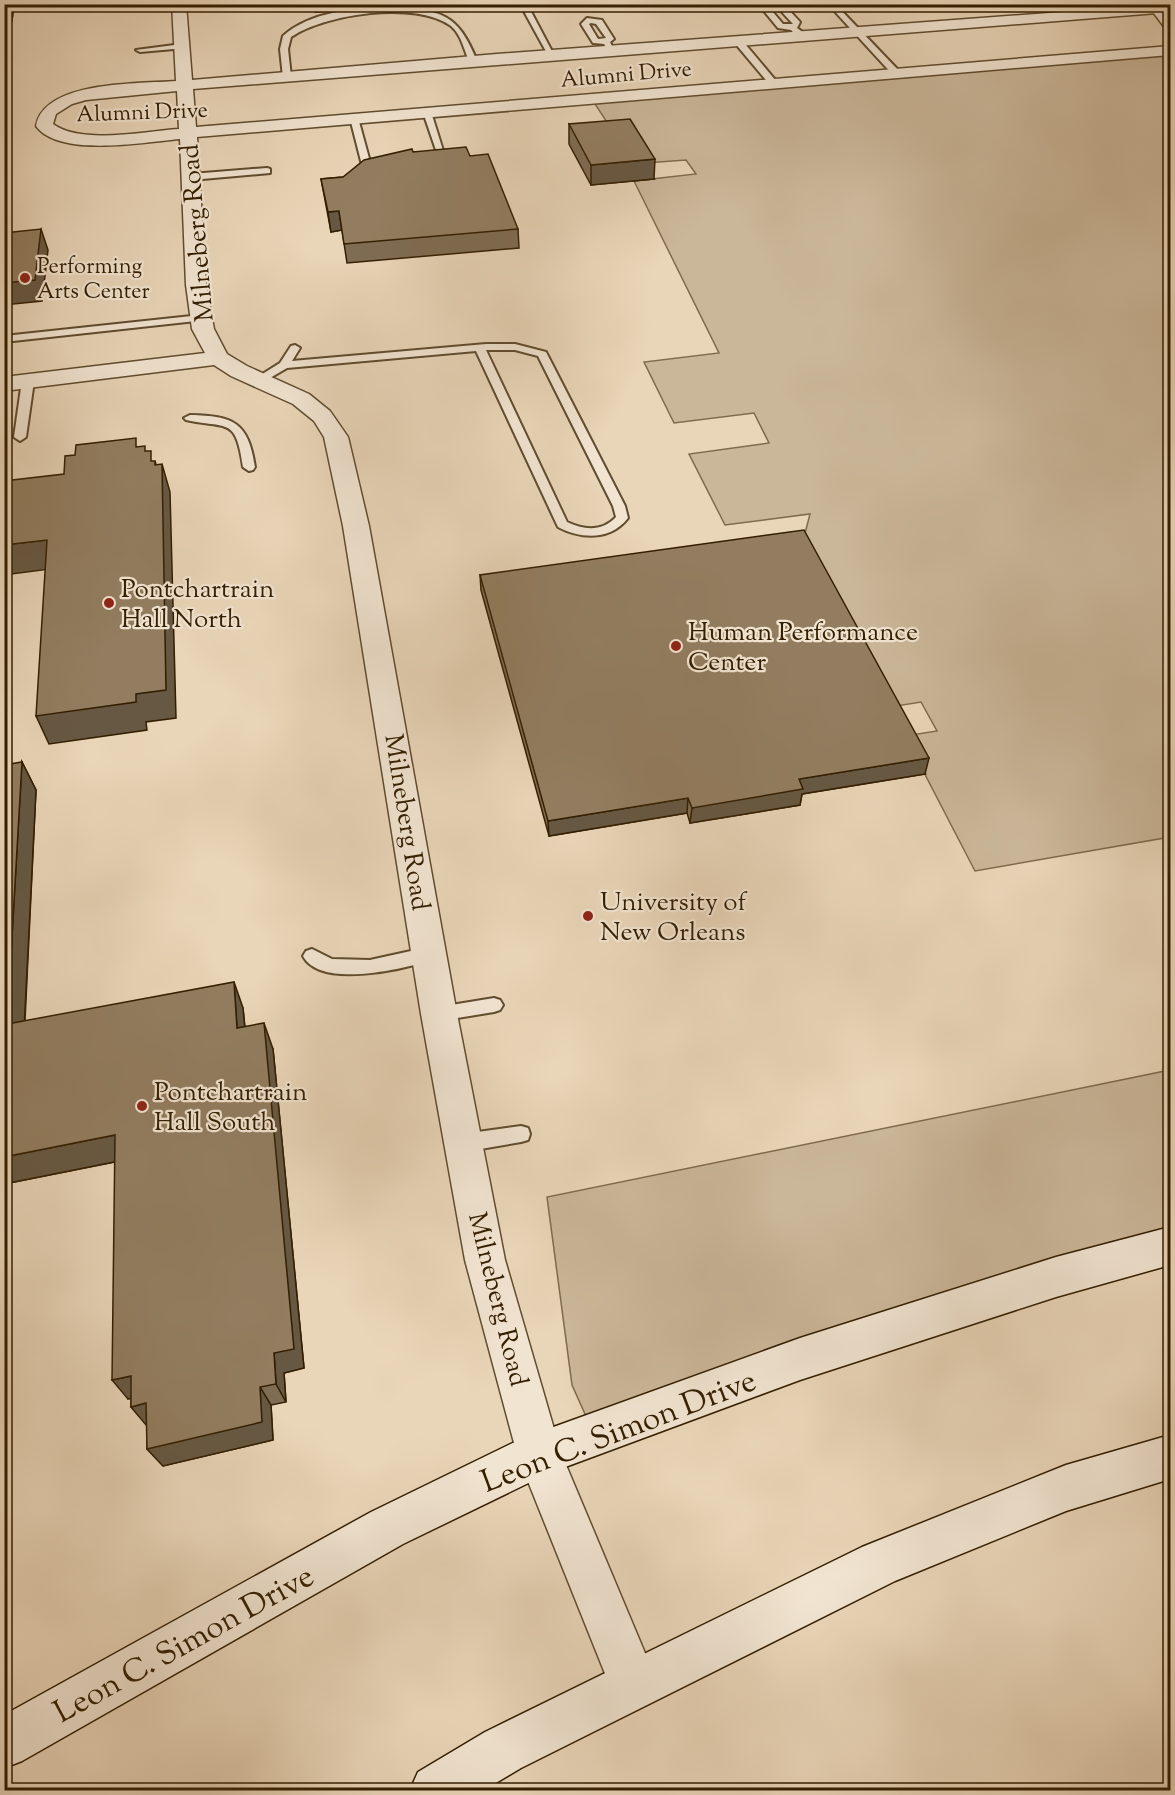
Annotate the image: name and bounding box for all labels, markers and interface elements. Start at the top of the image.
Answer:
street label: Alumni Drive [559,54,693,98]
street label: Alumni Drive [76,96,208,132]
street label: Milneberg Road [172,142,225,323]
place label: Performing Arts Center [37,252,150,309]
marker: Performing Arts Center [18,271,32,285]
place label: Pontchartrain Hall North [121,572,274,639]
marker: Pontchartrain Hall North [102,596,116,610]
place label: Human Performance Center [688,615,918,682]
marker: Human Performance Center [669,639,683,653]
street label: Milneberg Road [373,731,438,914]
place label: University of New Orleans [600,885,748,952]
marker: University of New Orleans [581,909,595,923]
place label: Pontchartrain Hall South [154,1075,307,1142]
marker: Pontchartrain Hall South [135,1099,149,1113]
street label: Milneberg Road [457,1209,536,1391]
street label: Leon C. Simon Drive [475,1359,763,1506]
street label: Leon C. Simon Drive [46,1555,323,1736]

